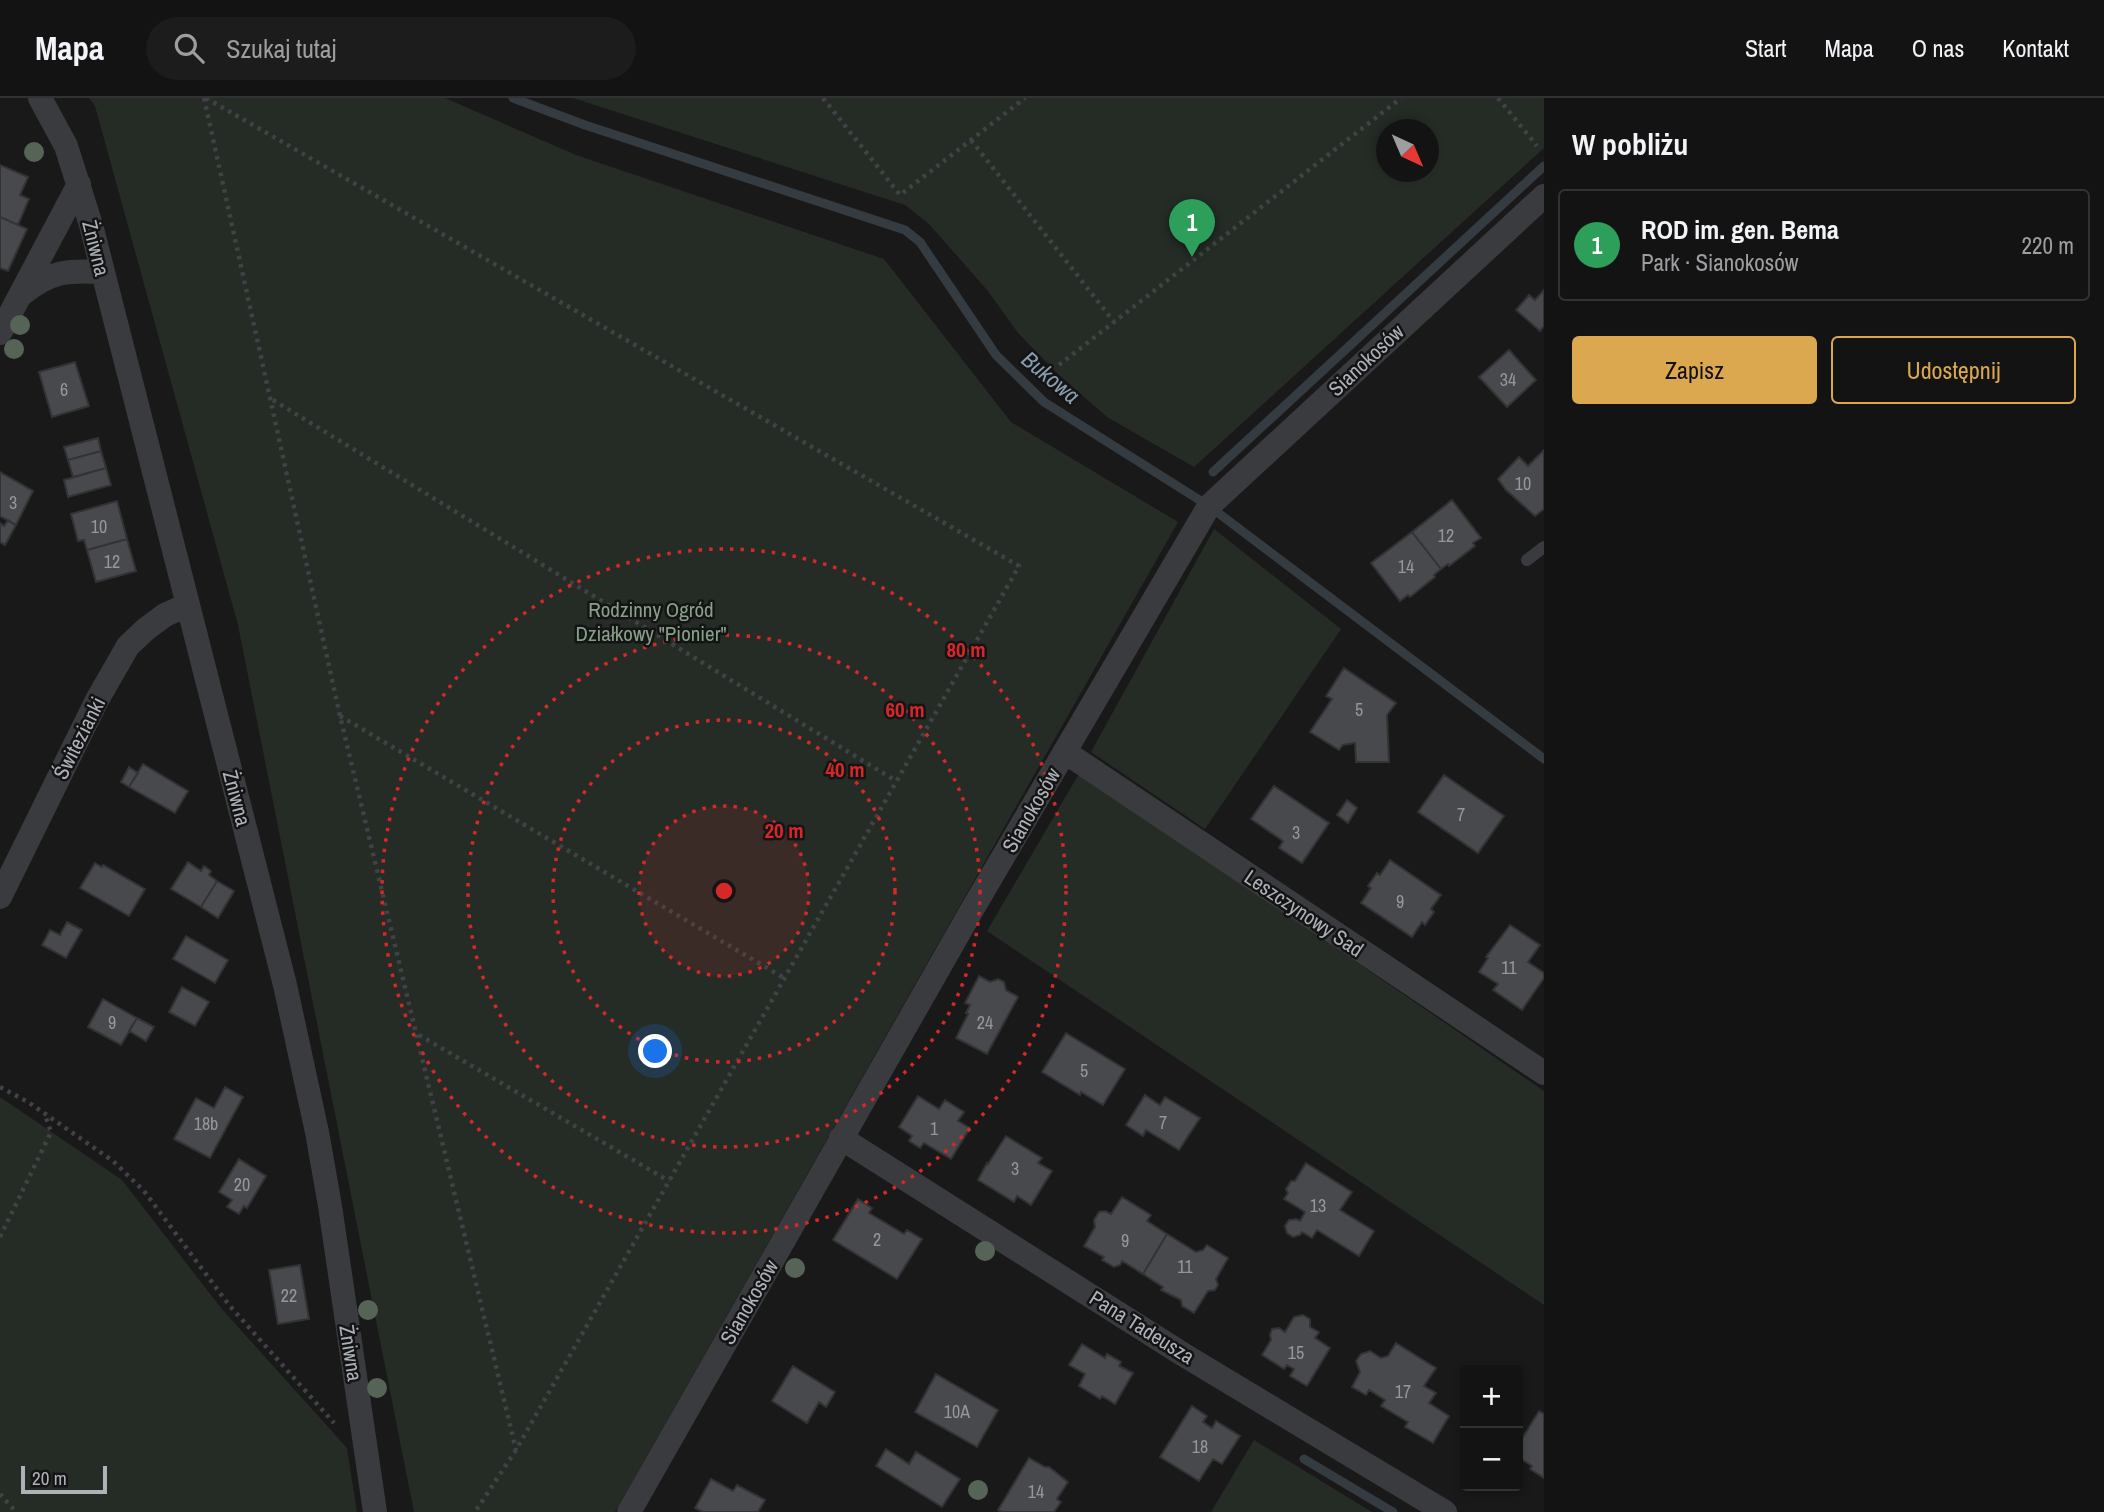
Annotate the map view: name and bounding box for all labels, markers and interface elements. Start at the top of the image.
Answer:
search box [146,17,636,80]
text: Mapa [35,26,104,70]
icon: search [170,29,208,67]
text: Szukaj tutaj [226,31,336,66]
text: Start [1745,32,1787,64]
text: Mapa [1825,32,1874,64]
text: O nas [1912,32,1964,64]
text: Kontakt [2002,32,2069,64]
north arrow [1376,119,1439,182]
text: W pobliżu [1572,124,1688,164]
pin: 1 [1169,199,1215,257]
text: ROD im. gen. Bema [1641,212,1839,247]
street label: Żniwna [75,217,117,279]
text: 1 [1592,230,1602,261]
text: 220 m [2022,230,2074,261]
text: Park · Sianokosów [1641,247,1798,278]
street label: Sianokosów [1322,317,1411,403]
button: Zapisz [1572,336,1817,404]
button: Udostępnij [1831,336,2076,404]
water label: Bukowa [1015,344,1087,410]
house number: 34 [1500,367,1516,392]
house number: 6 [60,377,68,402]
house number: 10 [1515,471,1531,496]
house number: 3 [9,490,17,515]
house number: 10 [91,514,107,539]
house number: 12 [1438,523,1454,548]
house number: 12 [104,549,120,574]
house number: 14 [1398,554,1414,579]
park label: Rodzinny Ogród Działkowy "Pionier" [576,595,727,648]
text: 80 m [946,635,986,664]
street label: Świtezianki [46,692,112,784]
text: 60 m [885,695,925,724]
house number: 5 [1355,697,1363,722]
text: 40 m [825,755,865,784]
street label: Sianokosów [995,762,1067,858]
street label: Żniwna [216,767,258,829]
house number: 7 [1457,802,1465,827]
text: 20 m [764,816,804,845]
house number: 3 [1292,820,1300,845]
street label: Leszczynowy Sad [1239,862,1369,964]
centre of rings [712,879,736,903]
house number: 9 [1396,889,1404,914]
house number: 11 [1501,955,1517,980]
house number: 9 [108,1010,116,1035]
house number: 24 [977,1010,993,1035]
your location [638,1034,672,1068]
house number: 5 [1080,1058,1088,1083]
house number: 7 [1159,1110,1167,1135]
house number: 18b [194,1111,218,1136]
house number: 1 [930,1116,939,1141]
house number: 3 [1011,1156,1019,1181]
house number: 20 [234,1172,250,1197]
house number: 13 [1310,1193,1326,1218]
house number: 2 [873,1227,881,1252]
house number: 9 [1121,1228,1129,1253]
street label: Sianokosów [713,1254,785,1350]
house number: 11 [1177,1254,1193,1279]
house number: 22 [281,1283,297,1308]
street label: Pana Tadeusza [1084,1283,1200,1371]
street label: Żniwna [332,1323,370,1384]
house number: 15 [1288,1340,1304,1365]
map controls [1460,1365,1523,1491]
button: + [1460,1365,1523,1428]
house number: 17 [1395,1379,1411,1404]
house number: 10A [944,1399,970,1424]
button: − [1460,1428,1523,1491]
house number: 18 [1192,1434,1208,1459]
scale bar [21,1463,107,1495]
text: 20 m [32,1465,67,1491]
house number: 14 [1028,1479,1044,1504]

